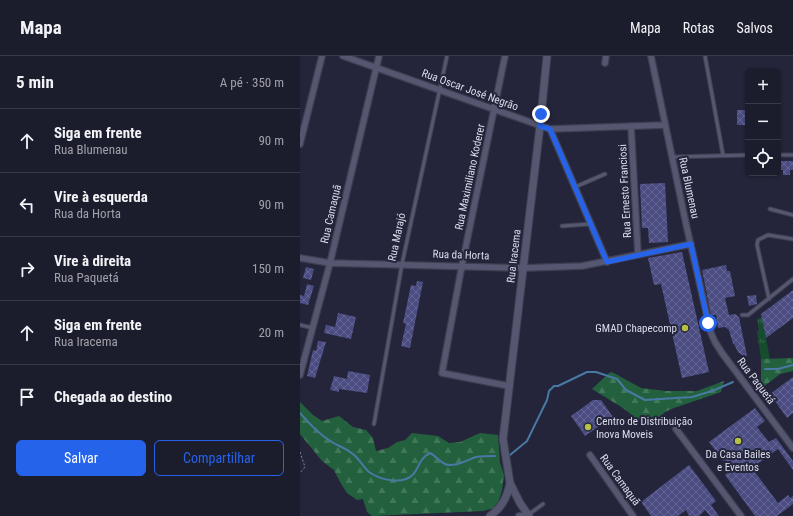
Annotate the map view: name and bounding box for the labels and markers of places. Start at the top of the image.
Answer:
place label: GMAD Chapecomp [595,322,677,335]
marker: GMAD Chapecomp [680,323,690,333]
place label: Centro de Distribuição Inova Moveis [596,415,693,441]
marker: Centro de Distribuição Inova Moveis [583,422,593,432]
marker: Da Casa Bailes e Eventos [733,436,743,446]
place label: Da Casa Bailes e Eventos [706,448,770,474]

